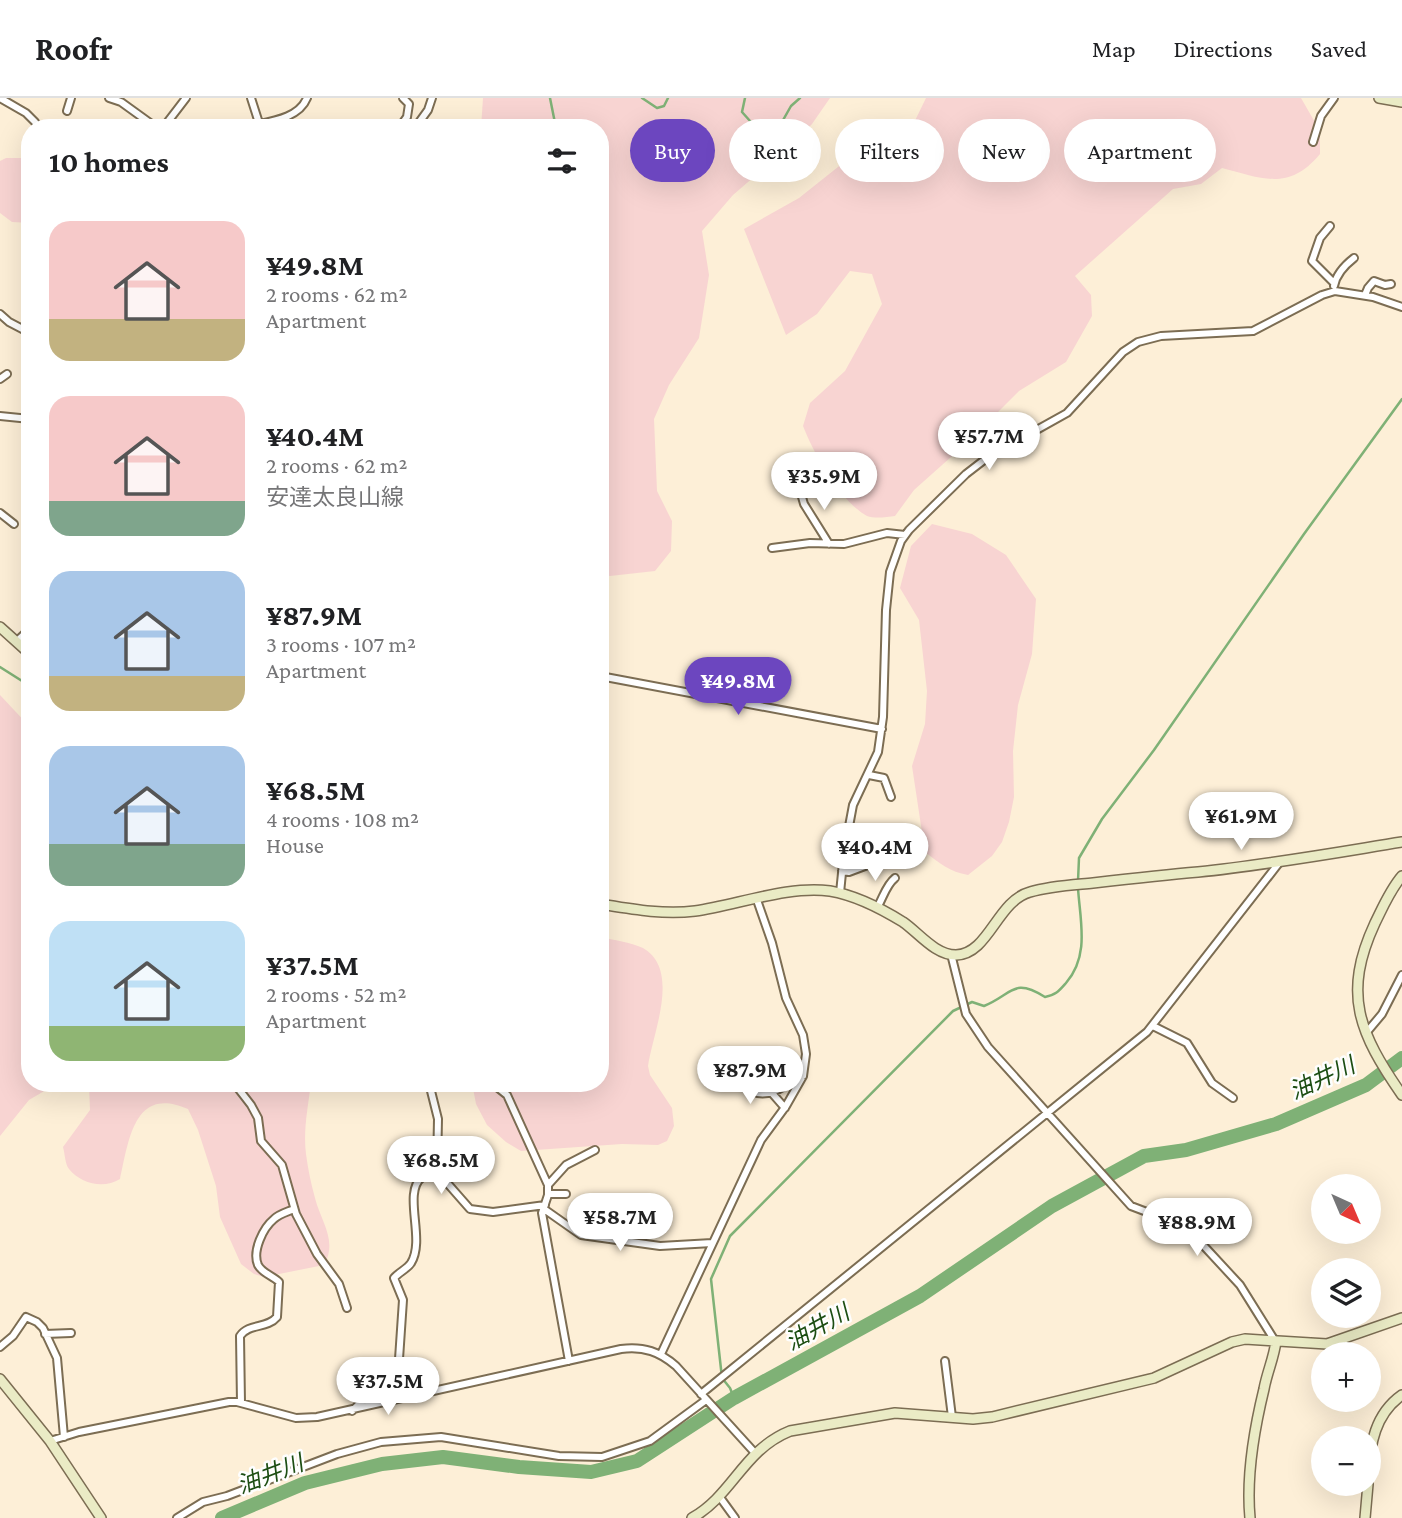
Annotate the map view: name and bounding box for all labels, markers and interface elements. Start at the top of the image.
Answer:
text: Roofr [35,30,113,67]
text: Map [1092,35,1136,62]
text: Directions [1174,35,1273,62]
text: Saved [1311,35,1367,62]
chip: Buy [630,119,715,182]
chip: Rent [729,119,821,182]
chip: Filters [835,119,944,182]
chip: New [958,119,1050,182]
chip: Apartment [1064,119,1216,182]
icon: filters [543,142,581,180]
text: 10 homes [49,145,169,178]
text: ¥49.8M [266,248,364,281]
icon: home [105,249,189,333]
text: 2 rooms · 62 m² [266,281,407,307]
text: Apartment [266,307,366,333]
pin: ¥57.7M [932,412,1046,472]
text: ¥40.4M [266,419,364,452]
text: ¥57.7M [954,422,1024,448]
icon: home [105,424,189,508]
text: 2 rooms · 62 m² [266,452,407,478]
pin: ¥35.9M [767,452,881,512]
text: ¥35.9M [787,462,861,488]
text: 安達太良山線 [266,484,404,510]
text: ¥87.9M [266,598,362,631]
icon: home [105,599,189,683]
text: 3 rooms · 107 m² [266,631,416,657]
text: Apartment [266,657,366,683]
pin: ¥49.8M [681,658,795,717]
text: ¥49.8M [700,667,776,693]
text: ¥68.5M [266,773,365,806]
icon: home [105,774,189,858]
pin: ¥61.9M [1184,792,1298,852]
text: ¥61.9M [1205,802,1277,828]
text: 4 rooms · 108 m² [266,806,419,832]
pin: ¥40.4M [818,824,932,883]
text: House [266,832,324,858]
text: ¥40.4M [837,833,913,859]
text: ¥37.5M [266,948,359,981]
icon: home [105,949,189,1033]
text: 2 rooms · 52 m² [266,981,406,1007]
text: Apartment [266,1007,366,1033]
pin: ¥87.9M [693,1046,807,1106]
water label: 油井川 [1285,1050,1361,1104]
text: ¥87.9M [713,1056,787,1082]
pin: ¥68.5M [384,1136,498,1196]
text: ¥68.5M [403,1146,479,1172]
north arrow [1311,1174,1381,1244]
map controls [1311,1174,1381,1496]
pin: ¥58.7M [563,1194,677,1253]
pin: ¥88.9M [1140,1198,1254,1258]
text: ¥58.7M [583,1203,657,1229]
text: ¥88.9M [1158,1208,1236,1234]
button: layers [1311,1258,1381,1328]
water label: 油井川 [781,1297,856,1355]
button: + [1311,1342,1381,1412]
pin: ¥37.5M [331,1358,445,1417]
text: ¥37.5M [352,1367,424,1393]
button: − [1311,1426,1381,1496]
water label: 油井川 [233,1448,310,1499]

